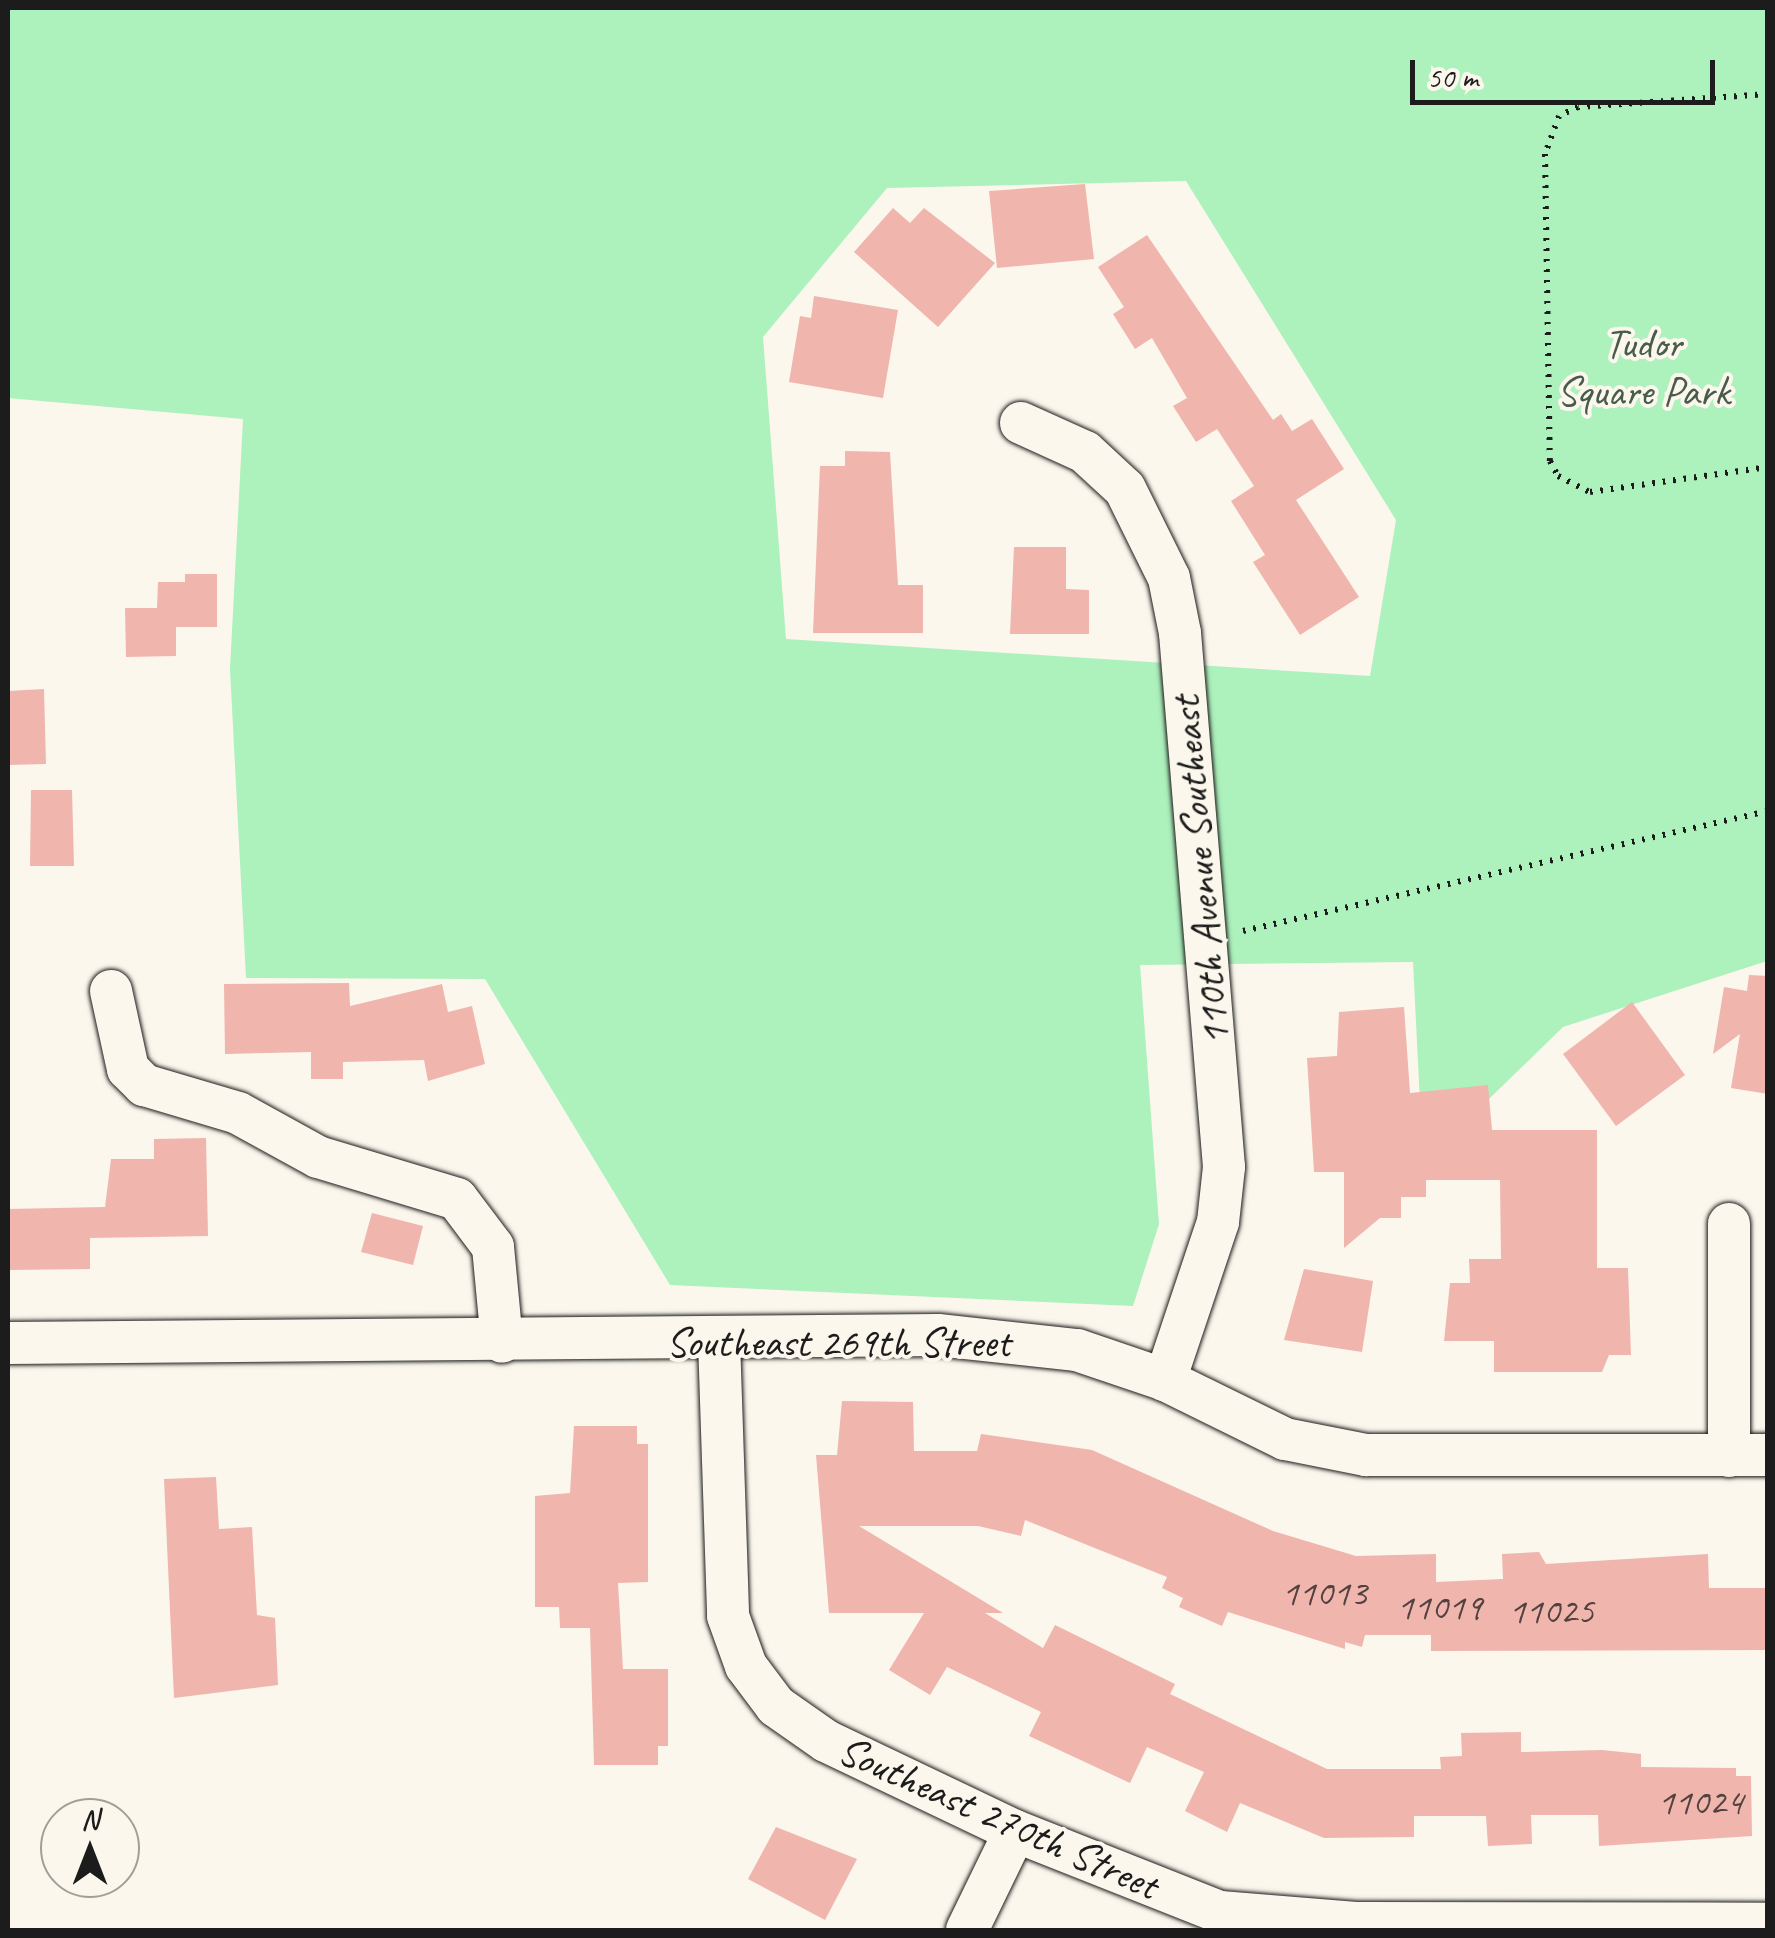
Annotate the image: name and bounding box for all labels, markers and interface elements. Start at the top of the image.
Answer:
scale bar [1415,40,1720,102]
text: 50 m [1427,58,1478,96]
park label: Tudor Square Park [1557,319,1729,418]
street label: 110th Avenue Southeast [1161,694,1241,1048]
street label: Southeast 269th Street [665,1318,1011,1368]
house number: 11013 [1281,1570,1367,1616]
house number: 11019 [1396,1584,1482,1630]
house number: 11025 [1508,1588,1594,1634]
street label: Southeast 270th Street [830,1725,1166,1911]
house number: 11024 [1657,1779,1743,1825]
north arrow [40,1798,140,1898]
text: N [81,1802,99,1837]

